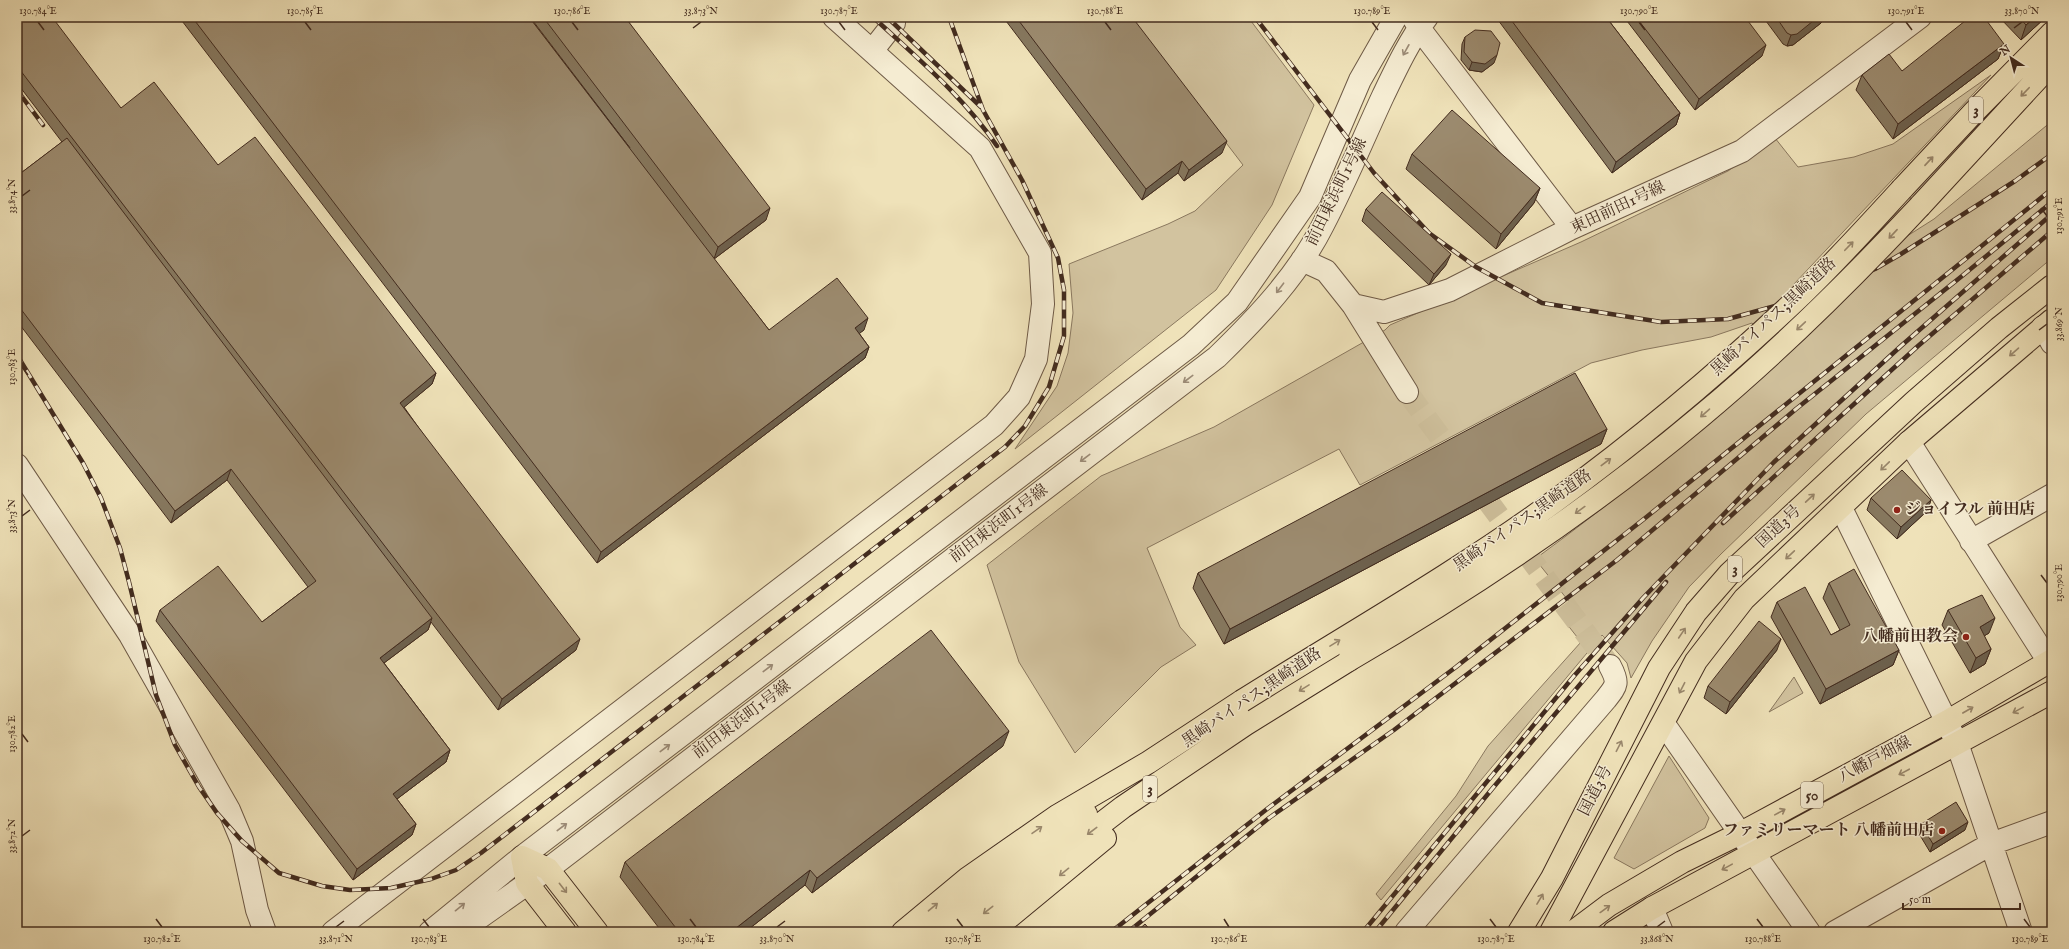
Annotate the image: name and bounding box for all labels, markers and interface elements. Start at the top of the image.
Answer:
text: 130.784°E [19,5,57,18]
text: 130.785°E [287,5,323,18]
text: 130.786°E [554,5,591,18]
text: 33.873°N [684,5,718,18]
text: 130.787°E [820,5,858,18]
text: 130.788°E [1087,5,1123,18]
text: 130.789°E [1353,5,1391,18]
text: 130.790°E [1620,5,1658,18]
text: 130.791°E [1888,5,1924,18]
text: 33.870°N [2005,5,2040,18]
north arrow [1991,38,2031,78]
text: N [1997,42,2014,60]
one-way arrow [1402,44,1410,56]
one-way arrow [2020,87,2030,97]
road number: 3 [1969,97,1983,123]
street label: 前田東浜町1号線 [1302,135,1372,249]
one-way arrow [1924,156,1933,166]
street label: 東田前田1号線 [1568,177,1668,239]
text: 33.874°N [6,178,19,213]
text: 130.791°E [2053,198,2066,234]
one-way arrow [1888,229,1898,239]
one-way arrow [1844,241,1854,251]
street label: 黒崎バイパス;黒崎道路 [1707,254,1841,380]
one-way arrow [1276,282,1285,293]
text: 33.869°N [2053,307,2066,341]
one-way arrow [1796,321,1806,331]
one-way arrow [2008,348,2019,357]
text: 130.783°E [6,349,19,385]
one-way arrow [1183,375,1194,383]
one-way arrow [1700,408,1710,417]
one-way arrow [1080,454,1091,462]
one-way arrow [1600,458,1611,467]
one-way arrow [1880,461,1890,471]
street label: 黒崎バイパス;黒崎道路 [1450,466,1596,576]
street label: 前田東浜町1号線 [946,481,1052,567]
one-way arrow [1805,494,1815,503]
text: 33.873°N [6,499,19,533]
place label: ジョイフル 前田店 [1905,500,2035,520]
street label: 国道3号 [1752,501,1806,553]
one-way arrow [1574,505,1585,514]
marker: ジョイフル 前田店 [1892,505,1902,515]
one-way arrow [1785,550,1795,560]
road number: 3 [1728,556,1742,582]
text: 130.790°E [2053,564,2066,602]
place label: 八幡前田教会 [1862,627,1958,647]
one-way arrow [1678,628,1686,639]
marker: 八幡前田教会 [1961,632,1971,642]
one-way arrow [1329,639,1340,647]
street label: 黒崎バイパス;黒崎道路 [1178,644,1326,752]
one-way arrow [763,664,774,673]
street label: 前田東浜町1号線 [689,677,795,763]
one-way arrow [1678,681,1685,693]
one-way arrow [1298,685,1310,693]
one-way arrow [1962,705,1974,713]
one-way arrow [2012,707,2024,715]
text: 130.782°E [6,715,19,753]
street label: 八幡戸畑線 [1835,732,1915,788]
one-way arrow [1616,740,1623,752]
one-way arrow [660,743,671,752]
street label: 国道3号 [1575,762,1617,820]
one-way arrow [1898,769,1910,777]
road number: 3 [1143,776,1157,802]
road number: 50 [1801,782,1823,808]
one-way arrow [1773,808,1785,815]
text: 33.872°N [6,818,19,853]
place label: ファミリーマート 八幡前田店 [1723,821,1934,841]
one-way arrow [557,822,568,831]
one-way arrow [1032,826,1043,834]
marker: ファミリーマート 八幡前田店 [1937,826,1947,836]
one-way arrow [1086,827,1097,835]
one-way arrow [1722,864,1734,872]
one-way arrow [1058,868,1069,877]
one-way arrow [559,883,567,894]
scale bar [1903,885,2020,911]
text: 50 m [1909,892,1931,907]
one-way arrow [1536,893,1544,905]
one-way arrow [928,902,938,911]
one-way arrow [455,903,466,912]
one-way arrow [983,905,994,914]
one-way arrow [1599,905,1610,913]
text: 130.782°E [143,933,181,946]
text: 33.871°N [319,933,353,946]
text: 130.783°E [411,933,447,946]
text: 130.784°E [677,933,715,946]
text: 33.870°N [760,933,795,946]
text: 130.785°E [945,933,981,946]
text: 130.786°E [1211,933,1248,946]
text: 130.787°E [1477,933,1515,946]
text: 33.868°N [1640,933,1674,946]
text: 130.788°E [1745,933,1781,946]
text: 130.789°E [2011,933,2049,946]

